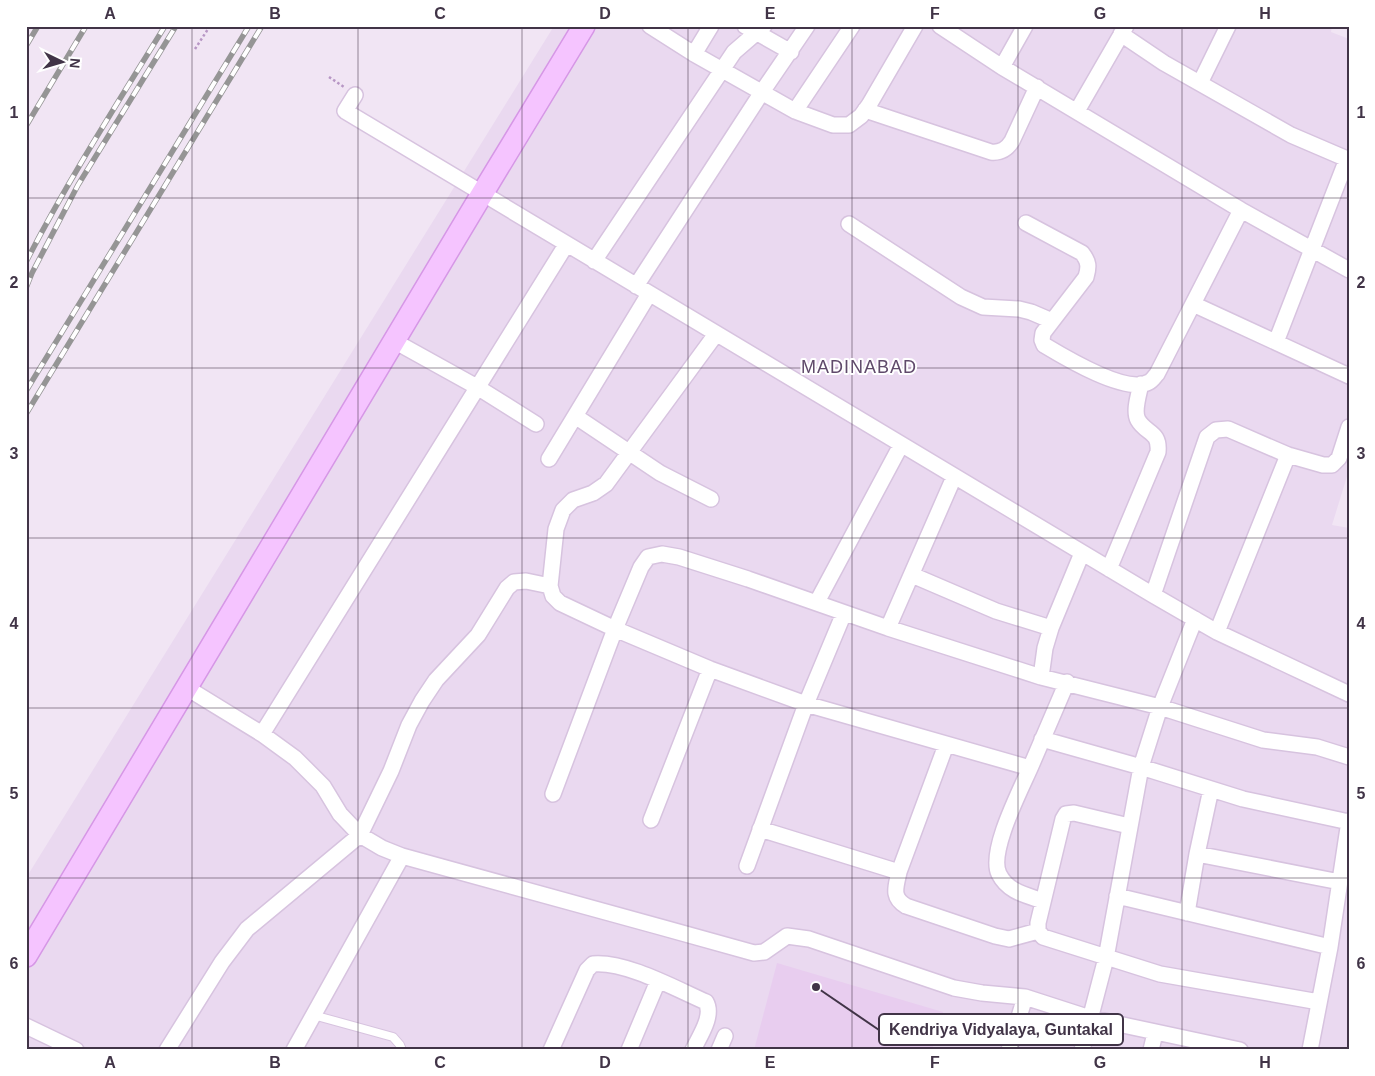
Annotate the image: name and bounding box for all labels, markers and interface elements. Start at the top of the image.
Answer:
text: A [104,5,116,22]
text: B [269,5,281,22]
text: C [434,5,446,22]
text: D [599,5,611,22]
text: E [765,5,776,22]
text: F [930,5,940,22]
text: G [1094,5,1106,22]
text: H [1259,5,1271,22]
north arrow [38,38,88,88]
text: N [67,57,83,69]
text: 1 [10,104,19,121]
text: 1 [1357,104,1366,121]
text: 2 [10,274,19,291]
text: 2 [1357,274,1366,291]
district label: MADINABAD [801,357,917,377]
text: 3 [10,445,19,462]
text: 3 [1357,445,1366,462]
text: 4 [10,615,19,632]
text: 4 [1357,615,1366,632]
text: 5 [10,785,19,802]
text: 5 [1357,785,1366,802]
text: 6 [10,955,19,972]
text: 6 [1357,955,1366,972]
callout: Kendriya Vidyalaya, Guntakal [879,1014,1123,1045]
text: Kendriya Vidyalaya, Guntakal [889,1021,1113,1038]
text: A [104,1054,116,1071]
text: B [269,1054,281,1071]
text: C [434,1054,446,1071]
text: D [599,1054,611,1071]
text: E [765,1054,776,1071]
text: F [930,1054,940,1071]
text: G [1094,1054,1106,1071]
text: H [1259,1054,1271,1071]

